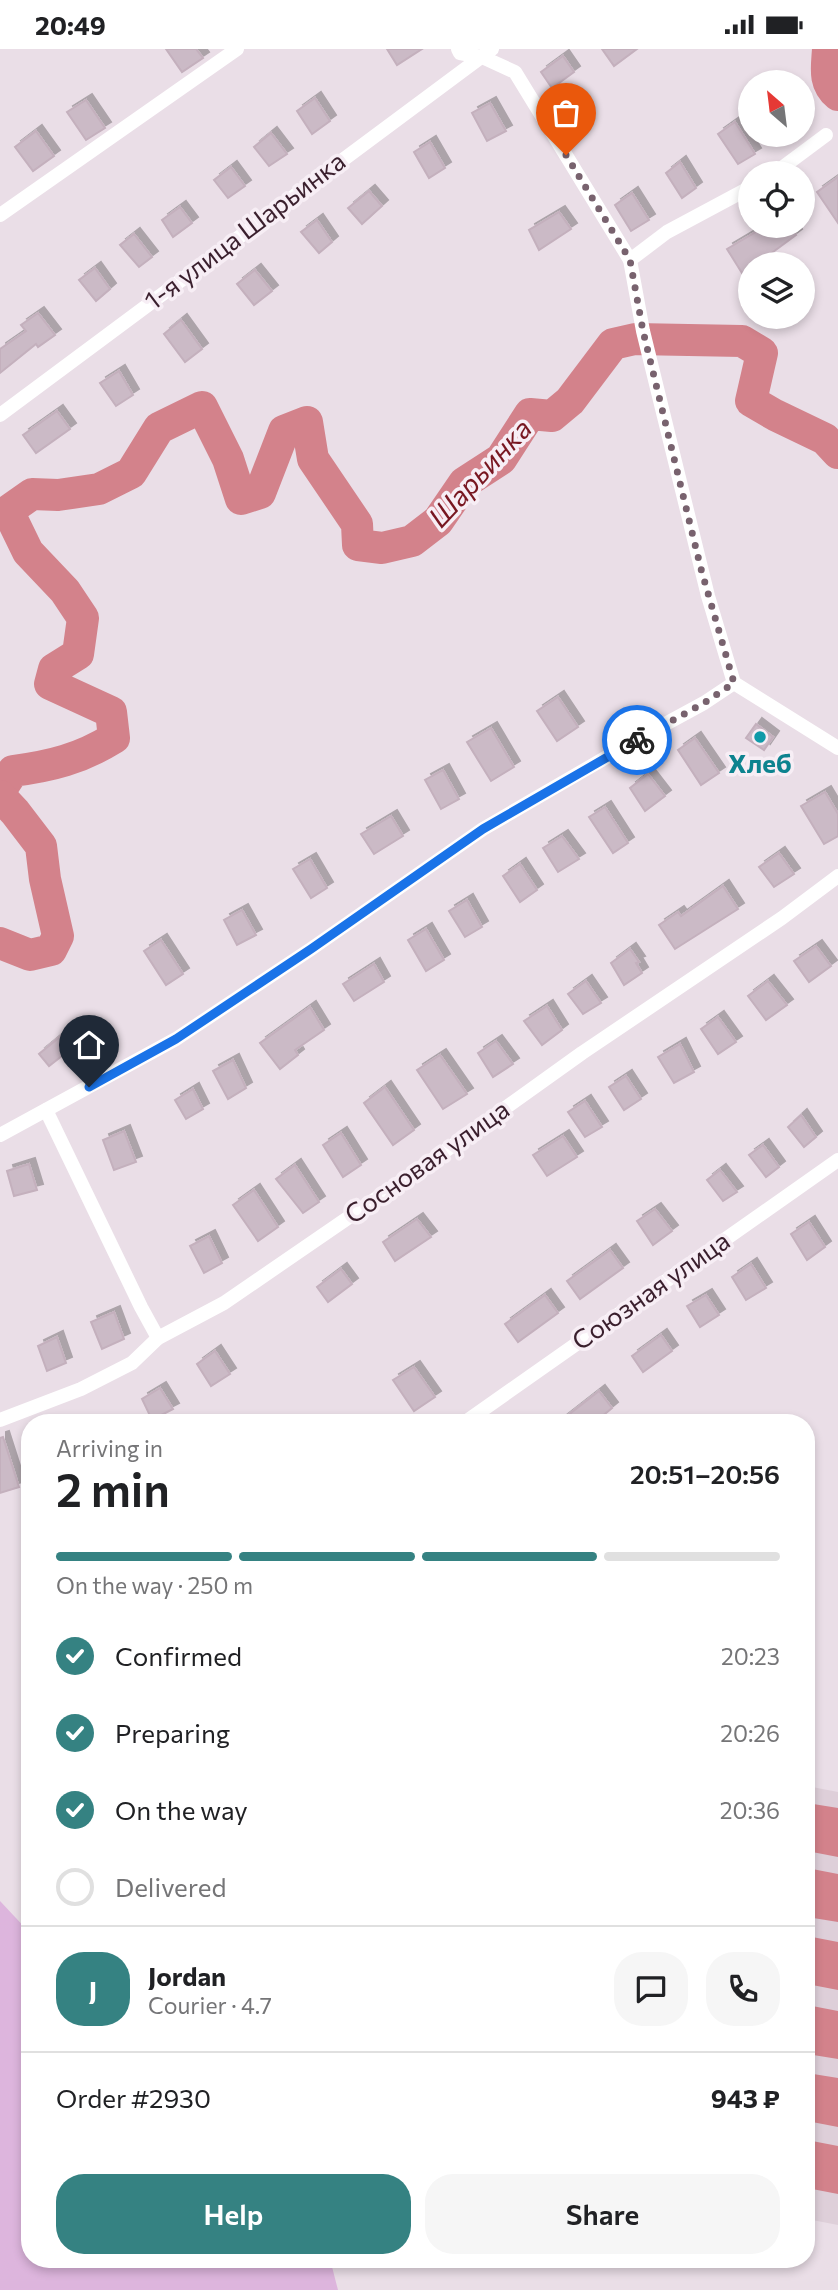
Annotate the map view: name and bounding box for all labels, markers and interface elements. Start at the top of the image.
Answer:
text: 20:49 [35,9,106,40]
north arrow [738,70,816,147]
map controls [738,70,815,329]
pin [536,83,596,155]
icon: bag [547,94,585,132]
street label: 1-я улица Шарьинка [138,144,351,315]
button: locate [738,161,815,238]
button: layers [738,252,815,329]
water label: Шарьинка [420,411,538,534]
courier [602,705,672,775]
icon: bike [618,721,656,759]
marker: Хлеб [752,729,768,745]
place label: Хлеб [728,747,792,778]
pin [59,1015,119,1087]
icon: home [70,1026,108,1064]
street label: Сосновая улица [338,1093,514,1229]
street label: Союзная улица [565,1224,735,1356]
text: Arriving in [56,1434,163,1462]
text: 20:51–20:56 [630,1458,780,1489]
text: 2 min [56,1460,170,1516]
text: On the way · 250 m [56,1571,253,1599]
icon: check [56,1637,94,1675]
text: Confirmed [115,1640,242,1671]
text: 20:23 [721,1642,780,1670]
icon: check [56,1714,94,1752]
text: Preparing [115,1717,230,1748]
text: 20:26 [720,1719,780,1747]
icon: check [56,1791,94,1829]
text: On the way [115,1794,248,1825]
text: 20:36 [720,1796,780,1824]
text: Delivered [115,1871,226,1902]
button: chat [614,1952,688,2026]
button: phone [706,1952,780,2026]
text: Jordan [148,1960,226,1991]
text: J [89,1974,97,2005]
text: Courier · 4.7 [148,1991,272,2019]
text: Order #2930 [56,2082,211,2113]
text: 943 ₽ [711,2082,780,2113]
button: Help [56,2174,411,2254]
button: Share [425,2174,780,2254]

